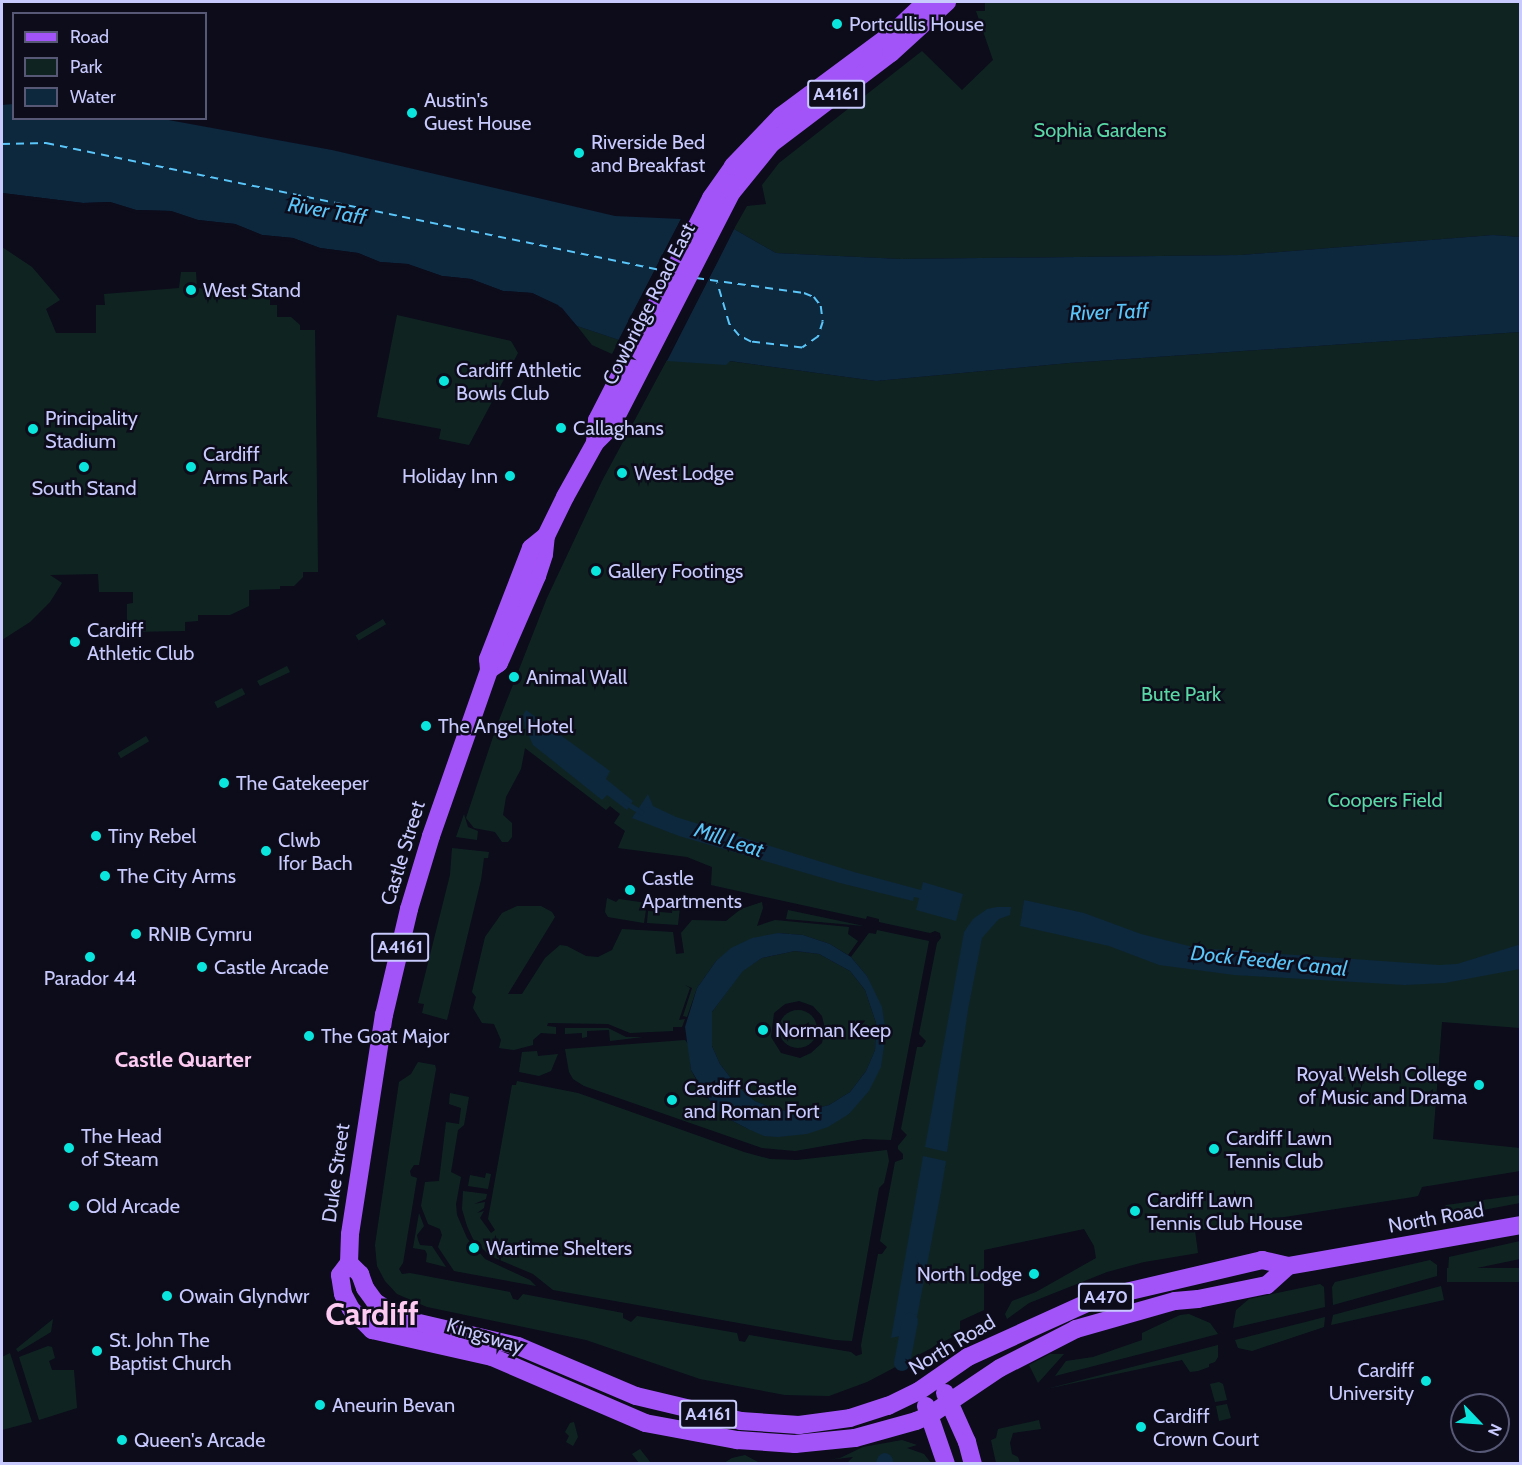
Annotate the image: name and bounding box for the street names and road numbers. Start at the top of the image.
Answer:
road number: A4161 [806,79,866,109]
street label: Cowbridge Road East [598,219,700,389]
street label: Castle Street [376,798,430,908]
road number: A4161 [370,932,430,962]
street label: Duke Street [317,1122,355,1224]
street label: North Road [1386,1198,1486,1238]
road number: A470 [1078,1282,1134,1312]
street label: North Road [904,1310,1000,1380]
street label: Kingsway [444,1313,526,1359]
road number: A4161 [678,1399,738,1429]

